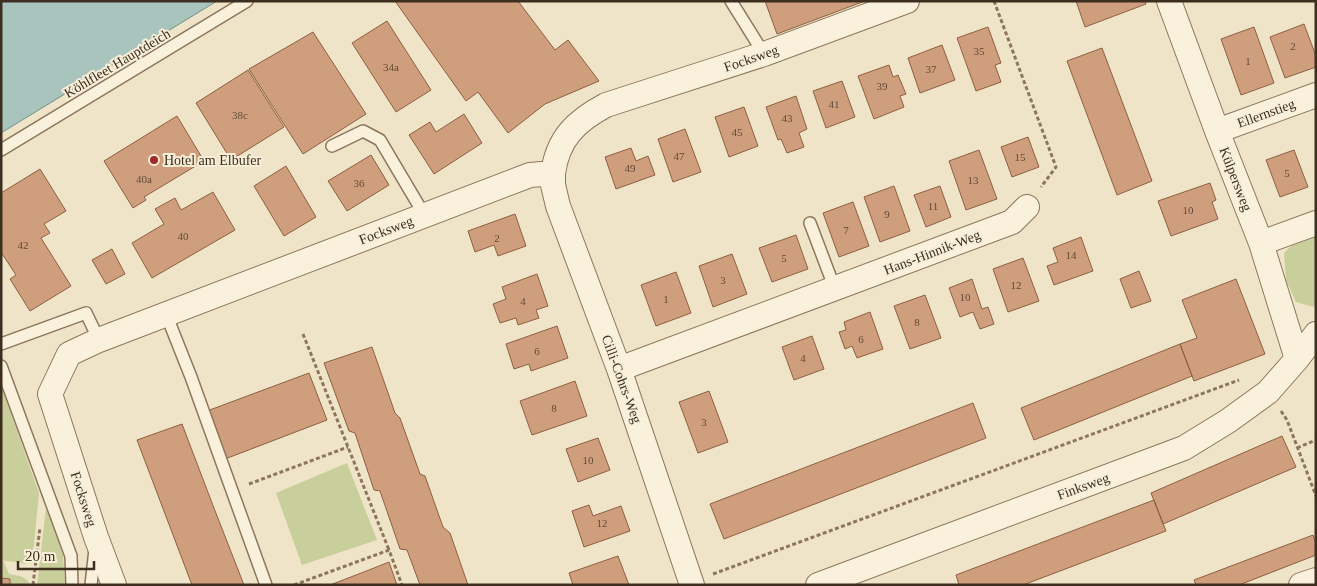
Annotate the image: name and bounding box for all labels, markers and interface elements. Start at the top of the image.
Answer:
street label: Köhlfleet Hauptdeich [62,26,173,101]
house number: 2 [1290,40,1296,52]
street label: Focksweg [722,42,780,75]
house number: 35 [974,45,985,57]
house number: 1 [1245,55,1251,67]
house number: 34a [383,61,399,73]
house number: 37 [926,63,937,75]
house number: 39 [877,80,888,92]
street label: Ellernstieg [1235,96,1297,131]
house number: 41 [829,98,840,110]
house number: 38c [232,109,248,121]
house number: 43 [782,112,793,124]
house number: 45 [732,126,743,138]
street label: Külpersweg [1216,145,1255,213]
house number: 47 [674,150,685,162]
house number: 15 [1015,151,1026,163]
place label: Hotel am Elbufer [164,153,262,168]
marker: Hotel am Elbufer [148,154,160,166]
house number: 49 [625,162,636,174]
house number: 5 [1284,167,1290,179]
house number: 40a [136,173,152,185]
house number: 13 [968,174,979,186]
house number: 36 [354,177,365,189]
house number: 11 [928,200,938,212]
house number: 10 [1183,204,1194,216]
house number: 9 [884,208,890,220]
street label: Focksweg [357,213,415,248]
house number: 7 [843,224,849,236]
street label: Hans-Hinnik-Weg [882,227,983,278]
house number: 40 [178,230,189,242]
house number: 2 [494,232,500,244]
house number: 42 [18,239,29,251]
house number: 14 [1066,249,1077,261]
house number: 5 [781,252,787,264]
house number: 3 [720,274,726,286]
house number: 12 [1011,279,1022,291]
house number: 10 [960,291,971,303]
house number: 1 [663,293,669,305]
house number: 4 [520,295,526,307]
house number: 8 [914,316,920,328]
street label: Cilli-Cohrs-Weg [599,333,644,425]
house number: 6 [858,333,864,345]
house number: 6 [534,345,540,357]
house number: 4 [800,352,806,364]
house number: 8 [551,402,557,414]
house number: 3 [701,416,707,428]
house number: 10 [583,454,594,466]
street label: Focksweg [68,470,99,528]
street label: Finksweg [1055,470,1111,503]
house number: 12 [597,517,608,529]
scale bar [18,538,94,570]
text: 20 m [25,548,56,564]

